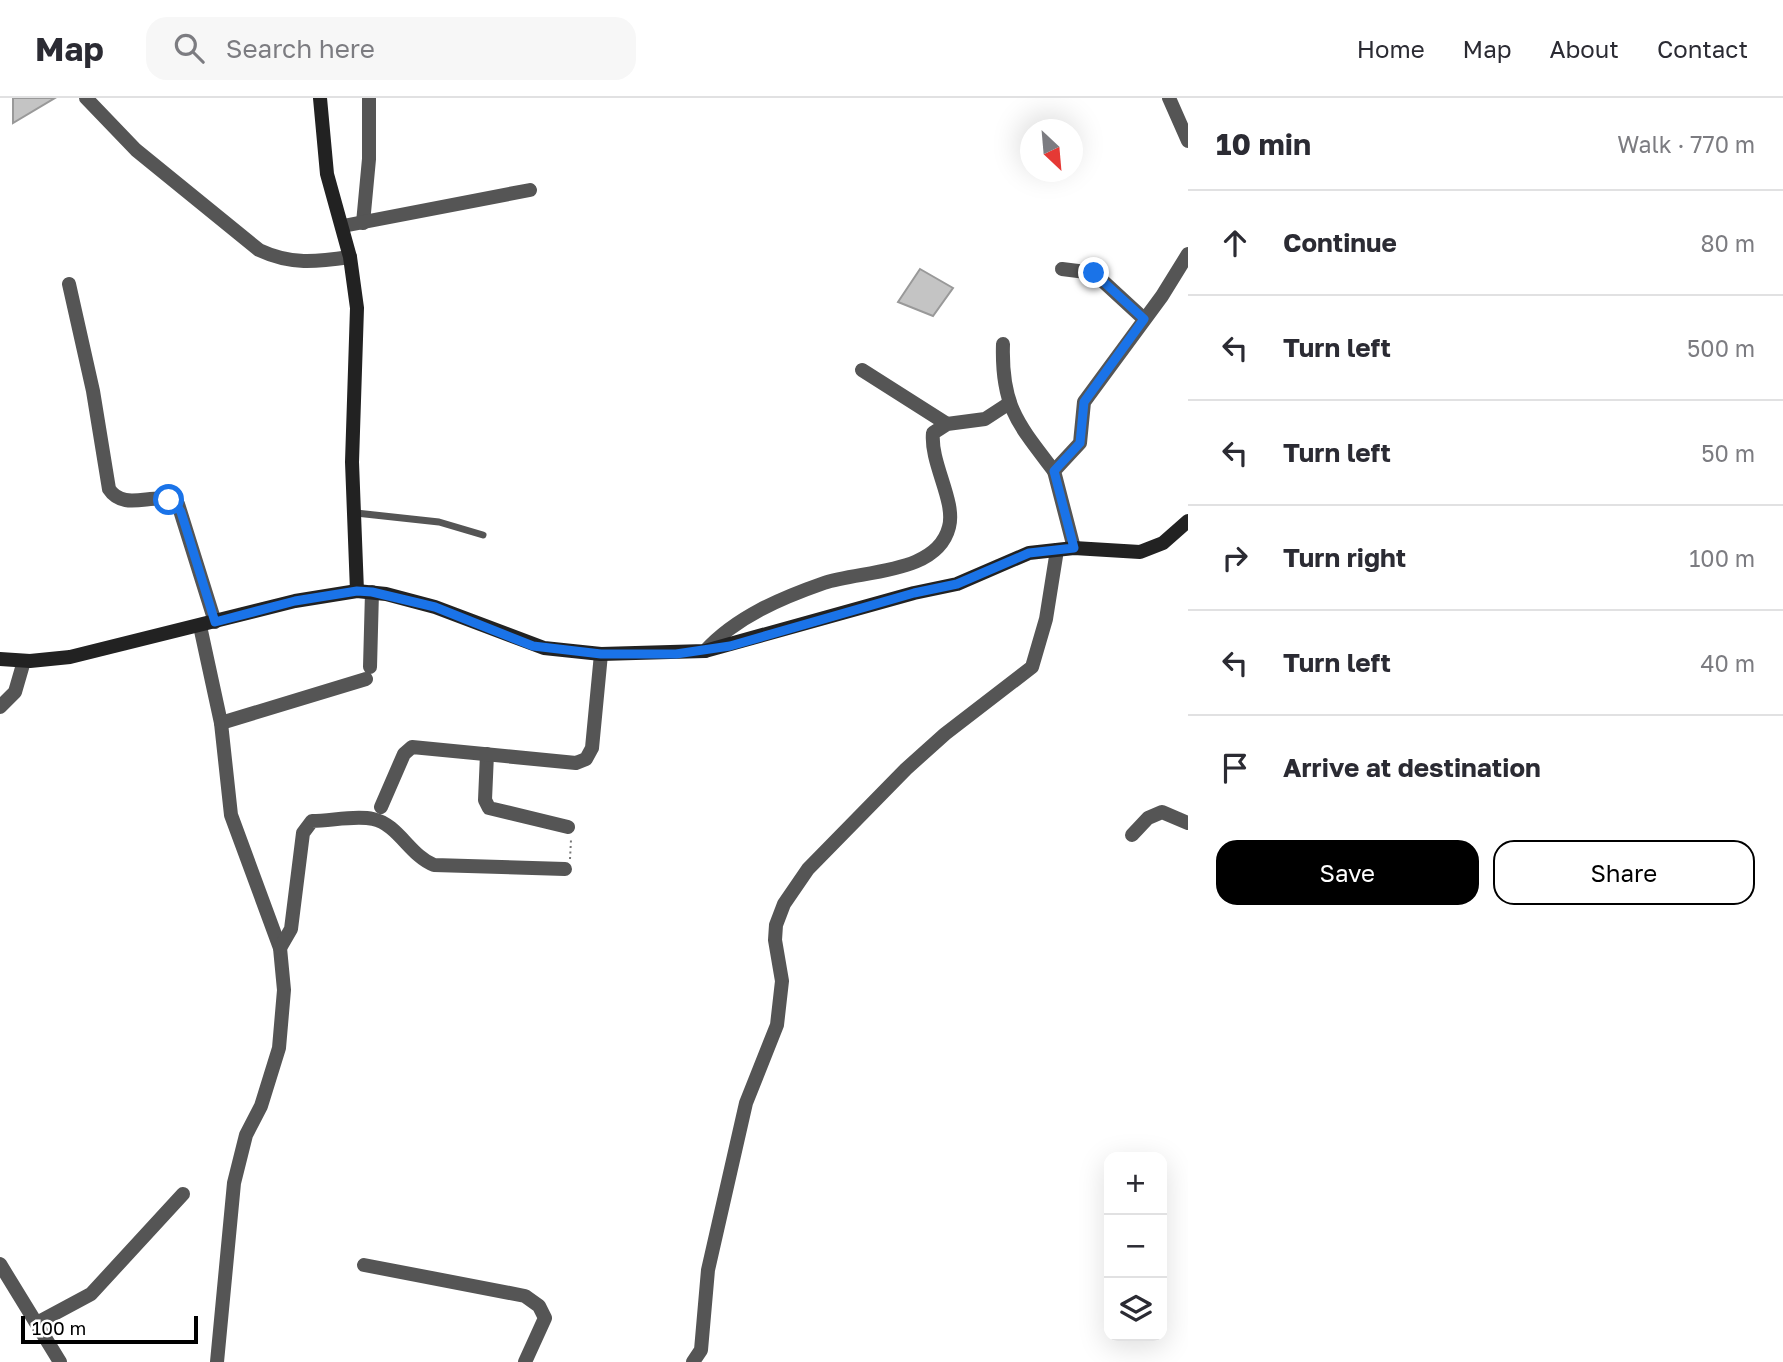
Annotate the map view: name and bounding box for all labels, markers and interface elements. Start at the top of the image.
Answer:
search box [146,17,636,80]
text: Map [35,29,104,68]
icon: search [170,29,208,67]
text: Search here [226,33,375,64]
text: Home [1357,34,1425,63]
text: Map [1463,34,1512,63]
text: About [1550,34,1619,63]
text: Contact [1657,34,1748,63]
north arrow [1020,119,1083,182]
text: 10 min [1216,126,1311,162]
text: Walk · 770 m [1617,130,1755,158]
icon: ahead [1216,224,1254,262]
text: Continue [1283,227,1397,258]
text: 80 m [1701,229,1755,257]
route end [1078,257,1109,288]
icon: left [1216,329,1254,367]
text: Turn left [1283,332,1391,363]
text: 500 m [1687,334,1755,362]
icon: left [1216,434,1254,472]
text: Turn left [1283,437,1391,468]
text: 50 m [1701,439,1755,467]
route start [153,484,184,515]
icon: right [1216,539,1254,577]
text: Turn right [1283,542,1406,573]
text: 100 m [1689,544,1755,572]
icon: left [1216,644,1254,682]
text: Turn left [1283,647,1391,678]
text: 40 m [1701,649,1755,677]
icon: arrive [1216,749,1254,787]
text: Arrive at destination [1283,752,1541,783]
button: Save [1216,840,1479,905]
button: Share [1493,840,1755,905]
map controls [1104,1152,1167,1341]
button: + [1104,1152,1167,1215]
button: − [1104,1215,1167,1278]
button: layers [1104,1278,1167,1341]
scale bar [21,1313,198,1345]
text: 100 m [32,1316,86,1339]

